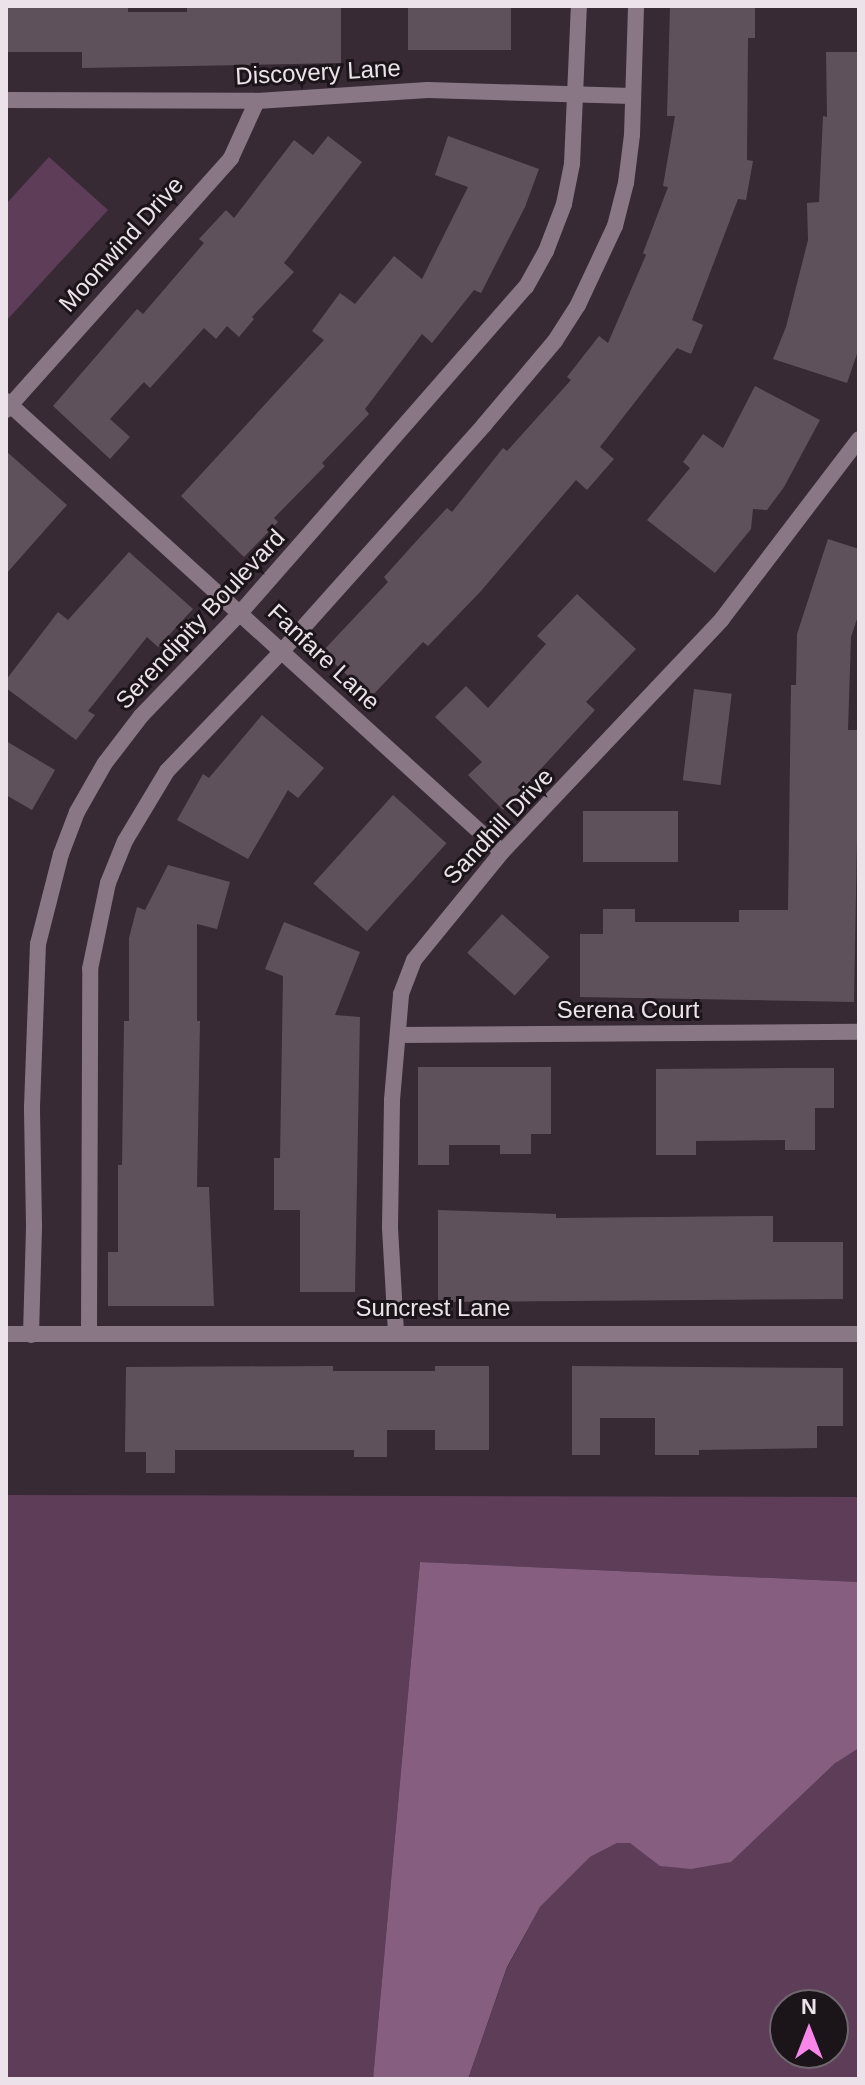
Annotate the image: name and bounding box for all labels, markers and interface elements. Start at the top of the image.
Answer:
street label: Discovery Lane [235,53,401,91]
street label: Moonwind Drive [53,170,189,318]
street label: Serendipity Boulevard [109,523,291,715]
street label: Fanfare Lane [262,598,386,716]
street label: Sandhill Drive [437,762,559,890]
street label: Serena Court [557,996,699,1024]
street label: Suncrest Lane [356,1294,510,1322]
north arrow [769,1989,849,2069]
text: N [801,1994,817,2019]

